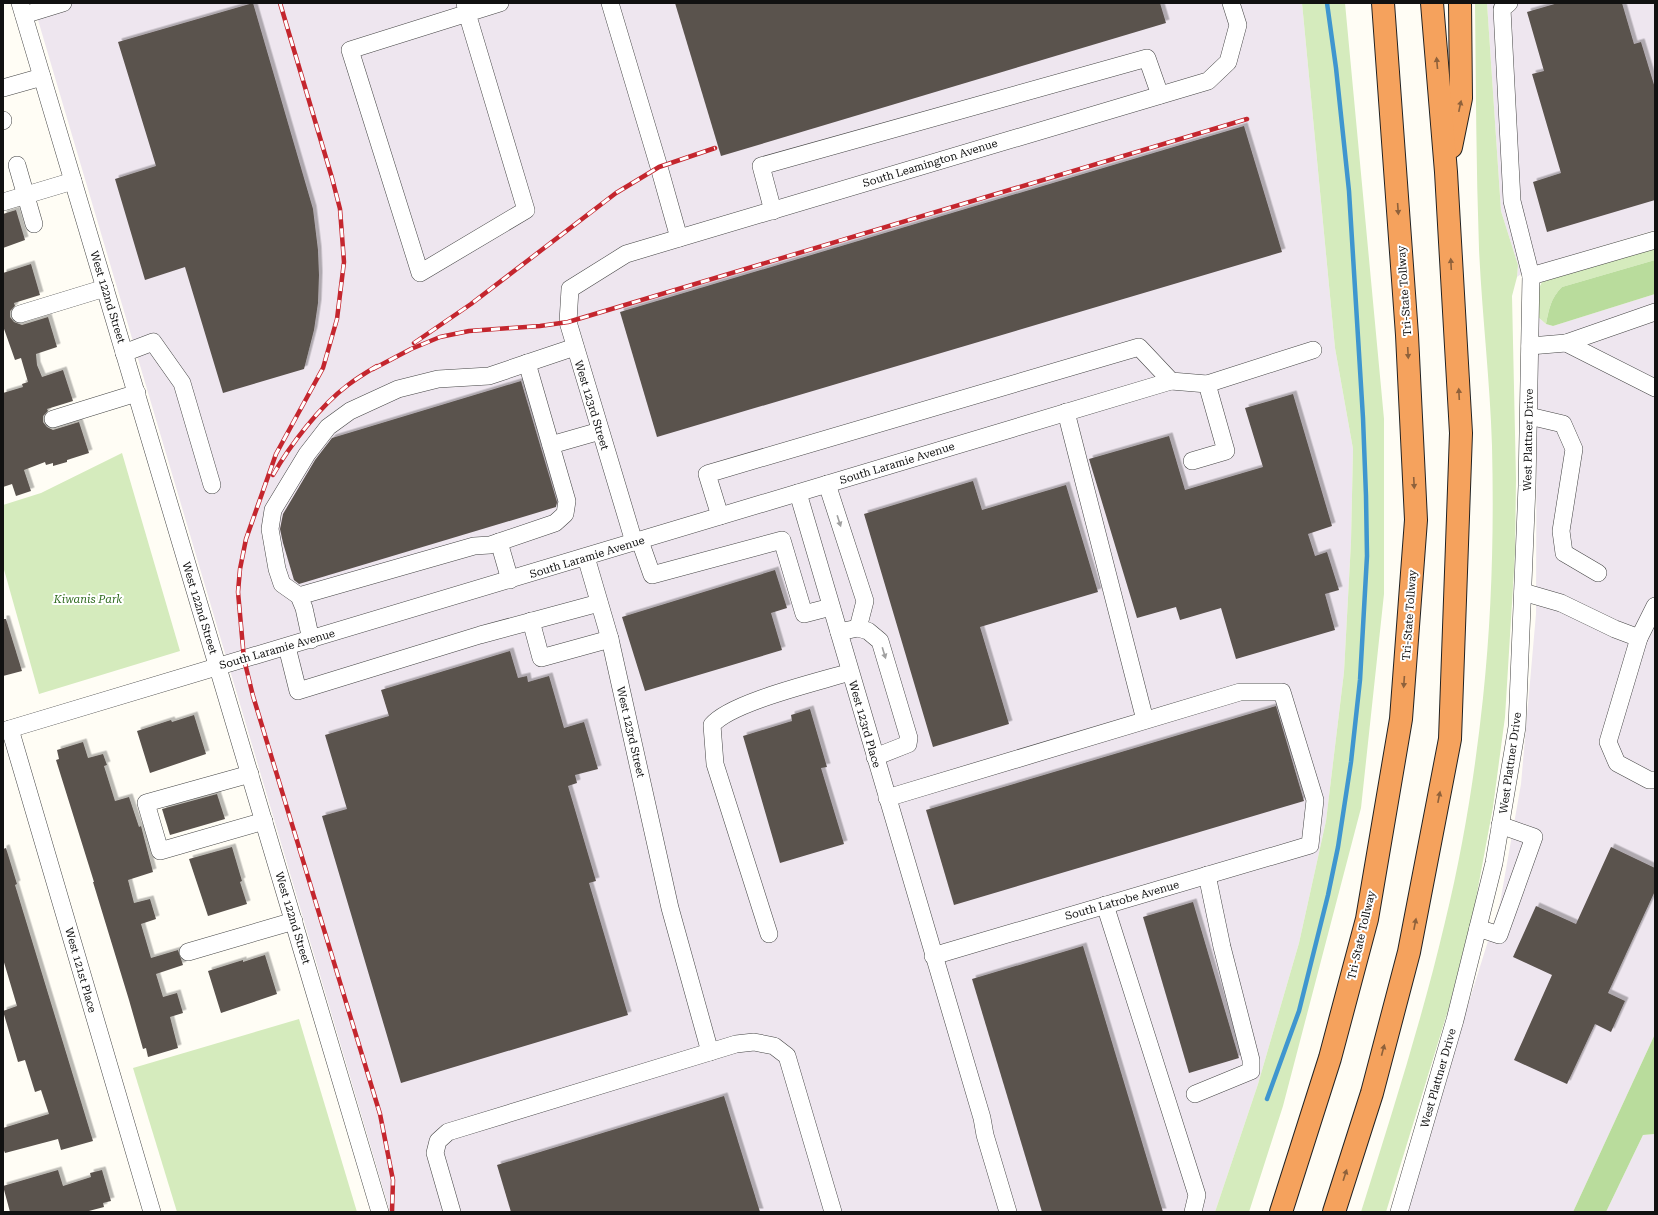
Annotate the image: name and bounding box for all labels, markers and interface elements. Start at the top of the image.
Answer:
one-way arrow [1433,57,1440,69]
one-way arrow [1457,100,1463,112]
street label: South Leamington Avenue [861,137,999,190]
one-way arrow [1395,203,1402,216]
street label: Tri-State Tollway [1395,245,1414,337]
street label: West 122nd Street [87,249,128,345]
one-way arrow [1448,258,1455,270]
one-way arrow [1405,347,1411,360]
street label: West 123rd Street [572,359,611,452]
one-way arrow [1455,388,1462,400]
street label: West Plattner Drive [1521,389,1536,491]
street label: South Laramie Avenue [838,440,956,487]
one-way arrow [1411,477,1418,489]
one-way arrow [837,516,843,528]
street label: South Laramie Avenue [528,534,646,581]
street label: West 122nd Street [179,560,220,656]
street label: Tri-State Tollway [1400,569,1419,661]
park label: Kiwanis Park [53,593,122,606]
street label: South Laramie Avenue [218,627,336,672]
one-way arrow [881,648,887,660]
one-way arrow [1400,676,1407,688]
street label: West 123rd Place [846,679,883,769]
street label: West 123rd Street [614,685,647,779]
street label: West Plattner Drive [1497,711,1524,815]
one-way arrow [1436,791,1442,803]
street label: West 122nd Street [272,870,313,966]
street label: South Latrobe Avenue [1064,878,1181,923]
street label: Tri-State Tollway [1345,889,1378,981]
one-way arrow [1412,918,1418,931]
street label: West 121st Place [62,926,99,1014]
street label: West Plattner Drive [1418,1027,1459,1129]
one-way arrow [1380,1044,1386,1056]
one-way arrow [1343,1169,1349,1181]

